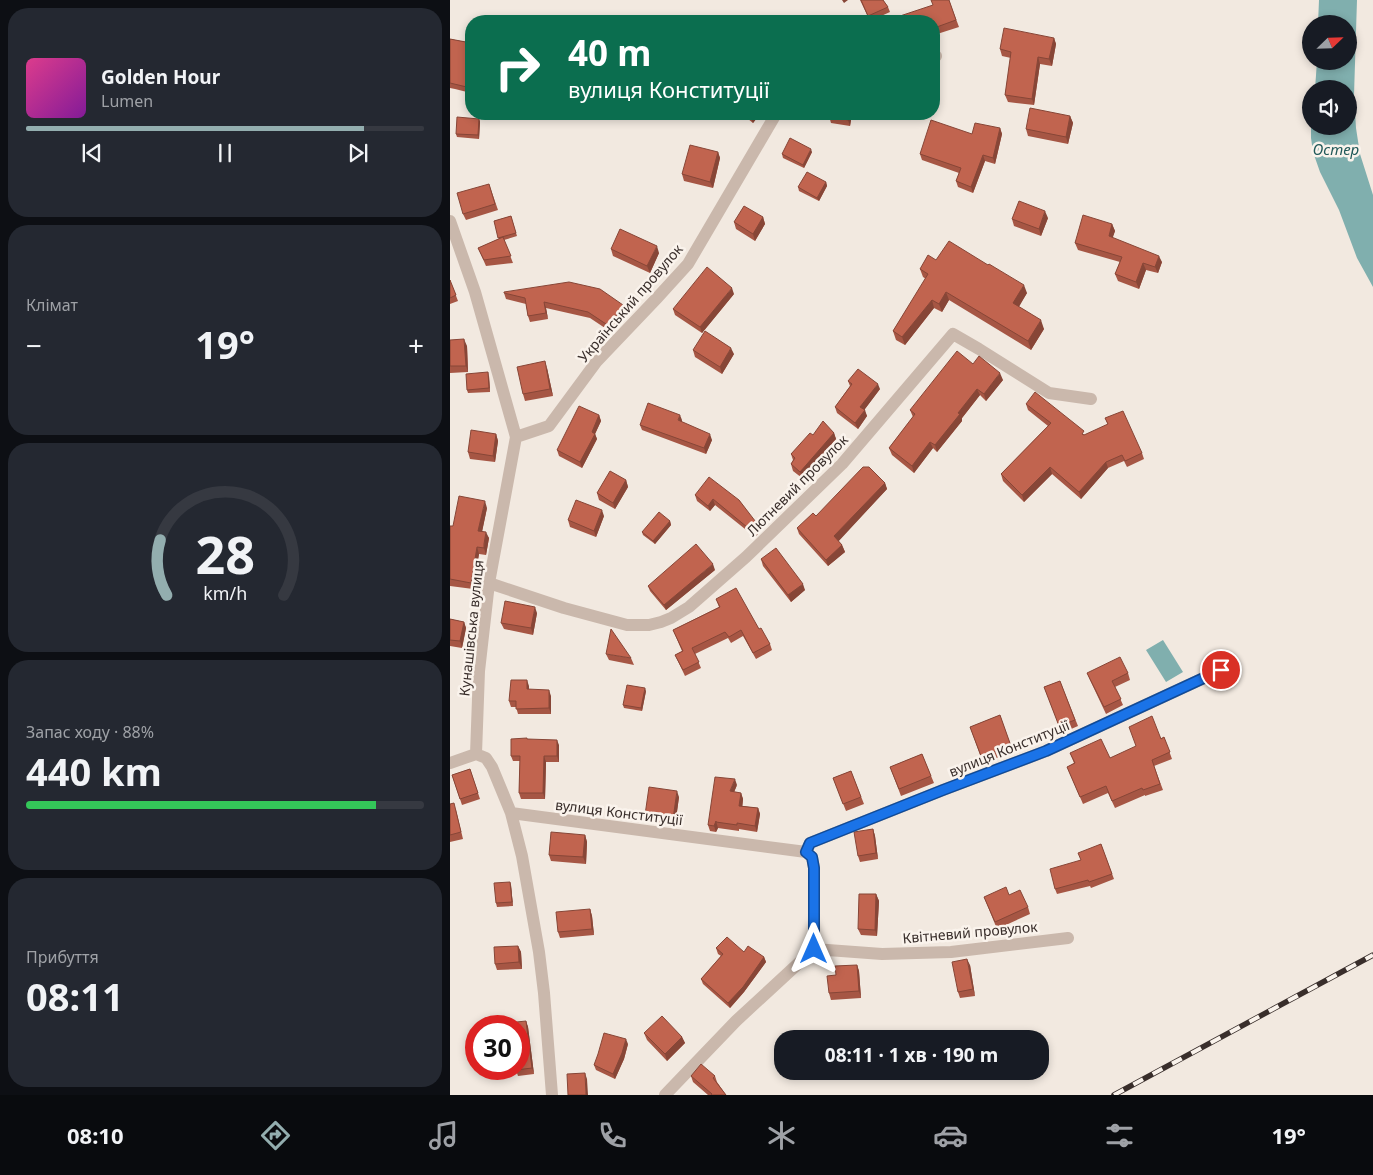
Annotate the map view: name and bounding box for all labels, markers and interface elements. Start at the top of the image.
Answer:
north arrow [1302,15,1358,70]
map controls [1302,15,1357,135]
text: 40 m [568,29,651,76]
icon: right [485,35,550,100]
text: Golden Hour [101,64,220,90]
text: вулиця Конституції [568,74,770,104]
button: sound [1302,80,1357,135]
text: Lumen [101,90,153,112]
icon: previous [78,139,106,167]
icon: pause [211,139,239,167]
icon: next [344,139,372,167]
water label: Остер [1313,139,1359,159]
street label: Український провулок [573,239,687,366]
text: Клімат [26,294,78,316]
text: 19° [195,318,255,370]
text: − [26,326,42,364]
text: + [408,326,424,364]
street label: Лютневий провулок [742,430,852,540]
text: 28 [195,518,255,589]
street label: Кунашівська вулиця [454,559,488,697]
text: km/h [203,581,247,605]
pin [1200,649,1242,691]
icon: arrive [1207,656,1235,684]
street label: вулиця Конституції [946,715,1072,781]
text: Запас ходу · 88% [26,721,154,743]
text: 440 km [26,745,162,797]
street label: вулиця Конституції [554,795,684,829]
street label: Квітневий провулок [902,917,1039,947]
position arrow [787,922,839,974]
text: Прибуття [26,946,99,968]
text: 08:11 [26,970,124,1022]
speed limit sign: 30 [465,1015,530,1080]
text: 08:11 · 1 хв · 190 m [825,1042,998,1068]
icon: directions [258,1118,293,1153]
icon: music [426,1118,461,1153]
icon: phone [595,1118,630,1153]
icon: climate [764,1118,799,1153]
icon: car [933,1118,968,1153]
icon: filters [1102,1118,1137,1153]
text: 08:10 [67,1120,124,1150]
text: 19° [1271,1120,1306,1150]

